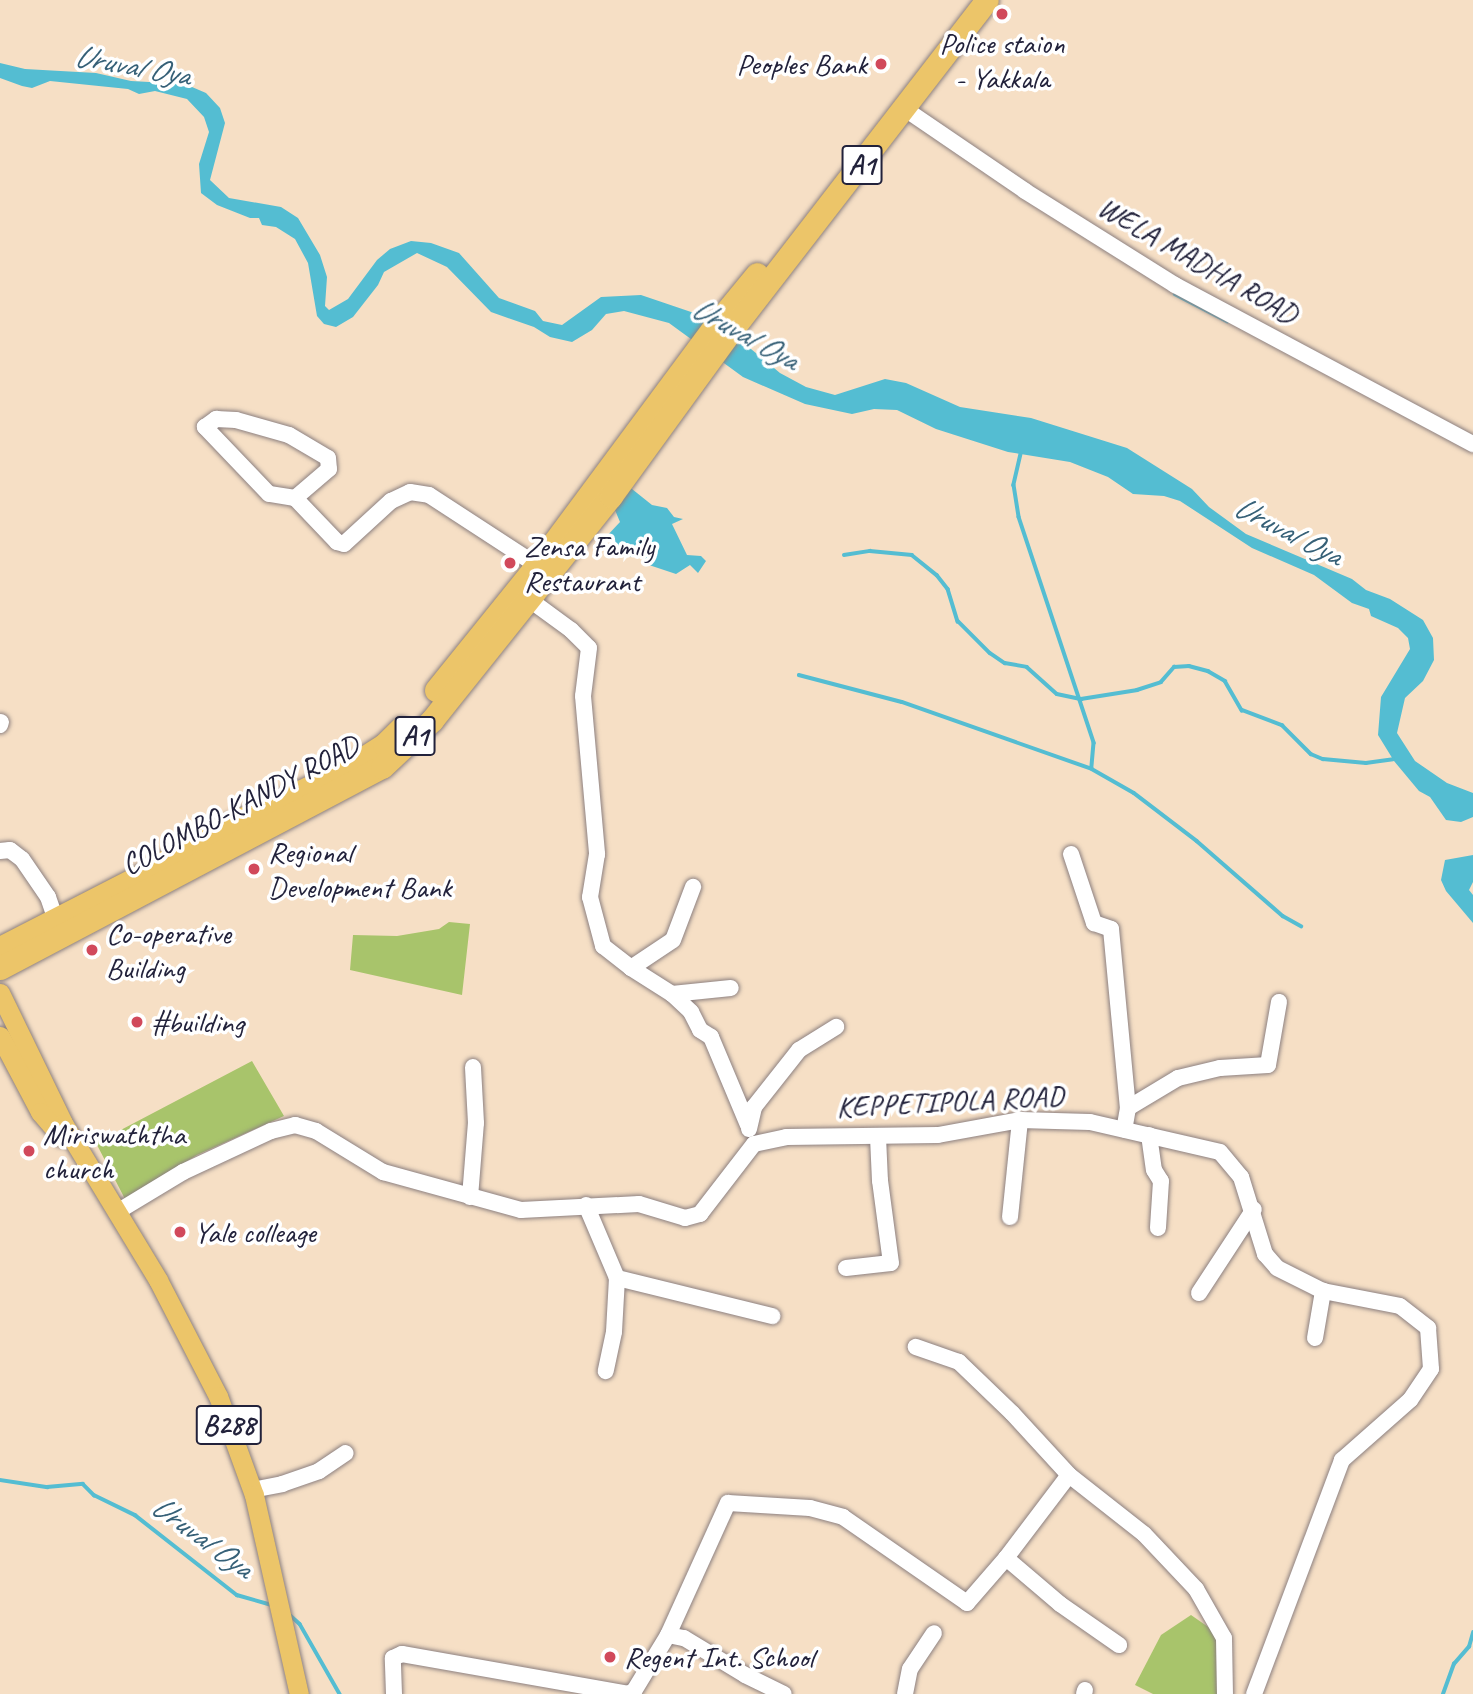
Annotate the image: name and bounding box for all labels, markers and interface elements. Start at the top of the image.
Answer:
marker: Police staion - Yakkala [994,6,1010,22]
place label: Police staion - Yakkala [940,25,1064,96]
water label: Uruval Oya [71,37,193,95]
place label: Peoples Bank [737,46,867,82]
marker: Peoples Bank [873,56,889,72]
road number: A1 [841,140,883,190]
street label: WELA MADHA ROAD [1090,187,1306,333]
water label: Uruval Oya [685,289,805,379]
water label: Uruval Oya [1227,487,1349,575]
place label: Zensa Family Restaurant [524,528,655,598]
marker: Zensa Family Restaurant [502,555,518,571]
road number: A1 [394,712,436,760]
street label: COLOMBO-KANDY ROAD [114,727,366,883]
place label: Regional Development Bank [268,834,452,904]
marker: Regional Development Bank [246,861,262,877]
place label: Co-operative Building [106,915,231,986]
marker: Co-operative Building [84,942,100,958]
place label: #building [151,1004,244,1040]
marker: #building [129,1014,145,1030]
street label: KEPPETIPOLA ROAD [835,1077,1065,1125]
place label: Miriswaththa church [43,1116,185,1186]
marker: Miriswaththa church [21,1143,37,1159]
place label: Yale colleage [194,1214,316,1250]
marker: Yale colleage [172,1224,188,1240]
road number: B288 [196,1400,262,1450]
water label: Uruval Oya [143,1487,261,1587]
place label: Regent Int. School [624,1639,813,1675]
marker: Regent Int. School [602,1649,618,1665]

